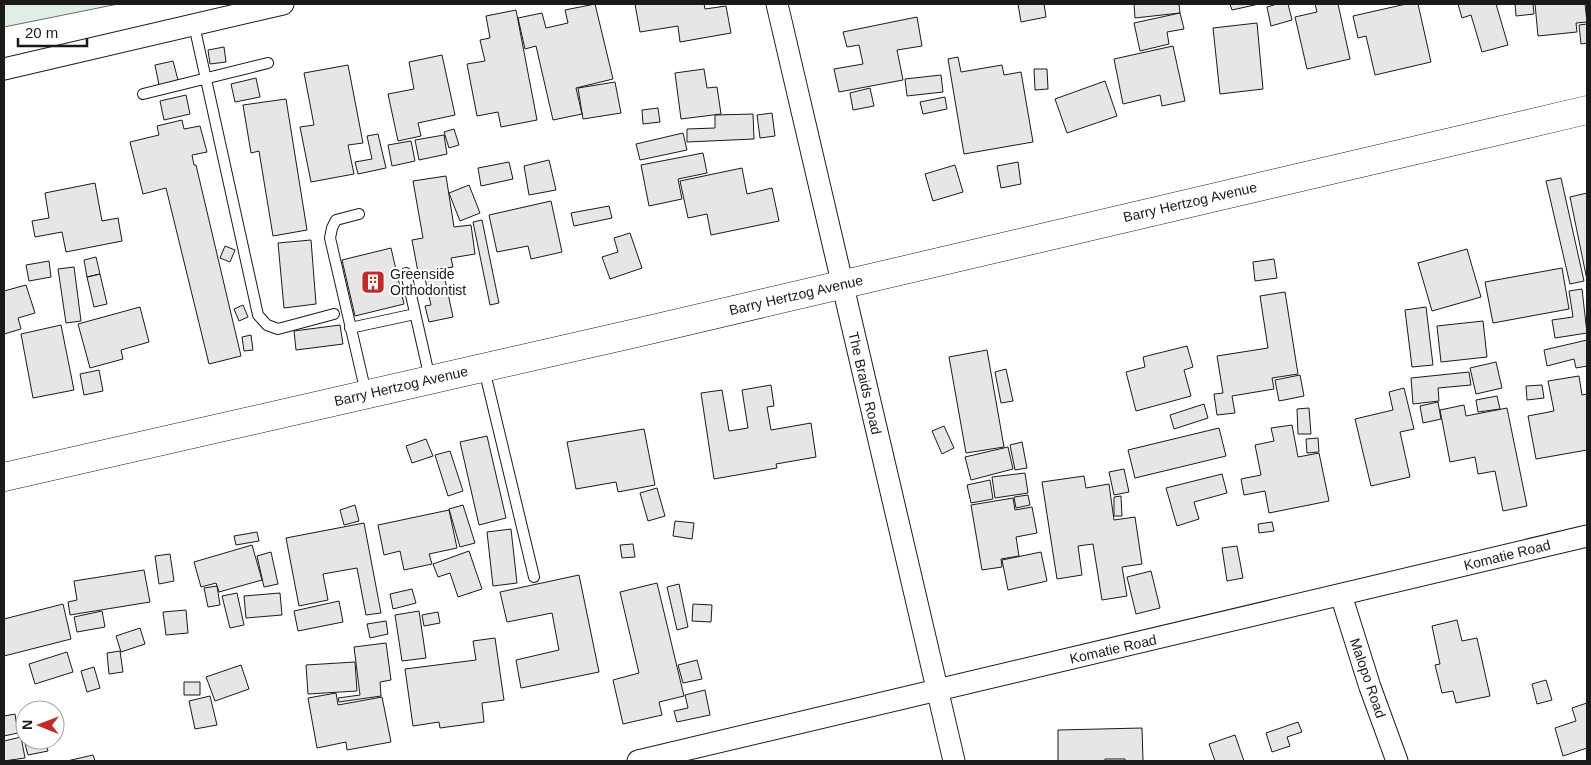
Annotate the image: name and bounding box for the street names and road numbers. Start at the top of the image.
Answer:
street label: Barry Hertzog Avenue [1122,179,1259,225]
street label: Barry Hertzog Avenue [728,272,865,318]
street label: The Braids Road [845,330,885,436]
street label: Barry Hertzog Avenue [333,363,470,409]
street label: Komatie Road [1462,537,1552,573]
street label: Komatie Road [1068,631,1158,667]
street label: Malopo Road [1347,636,1389,720]

